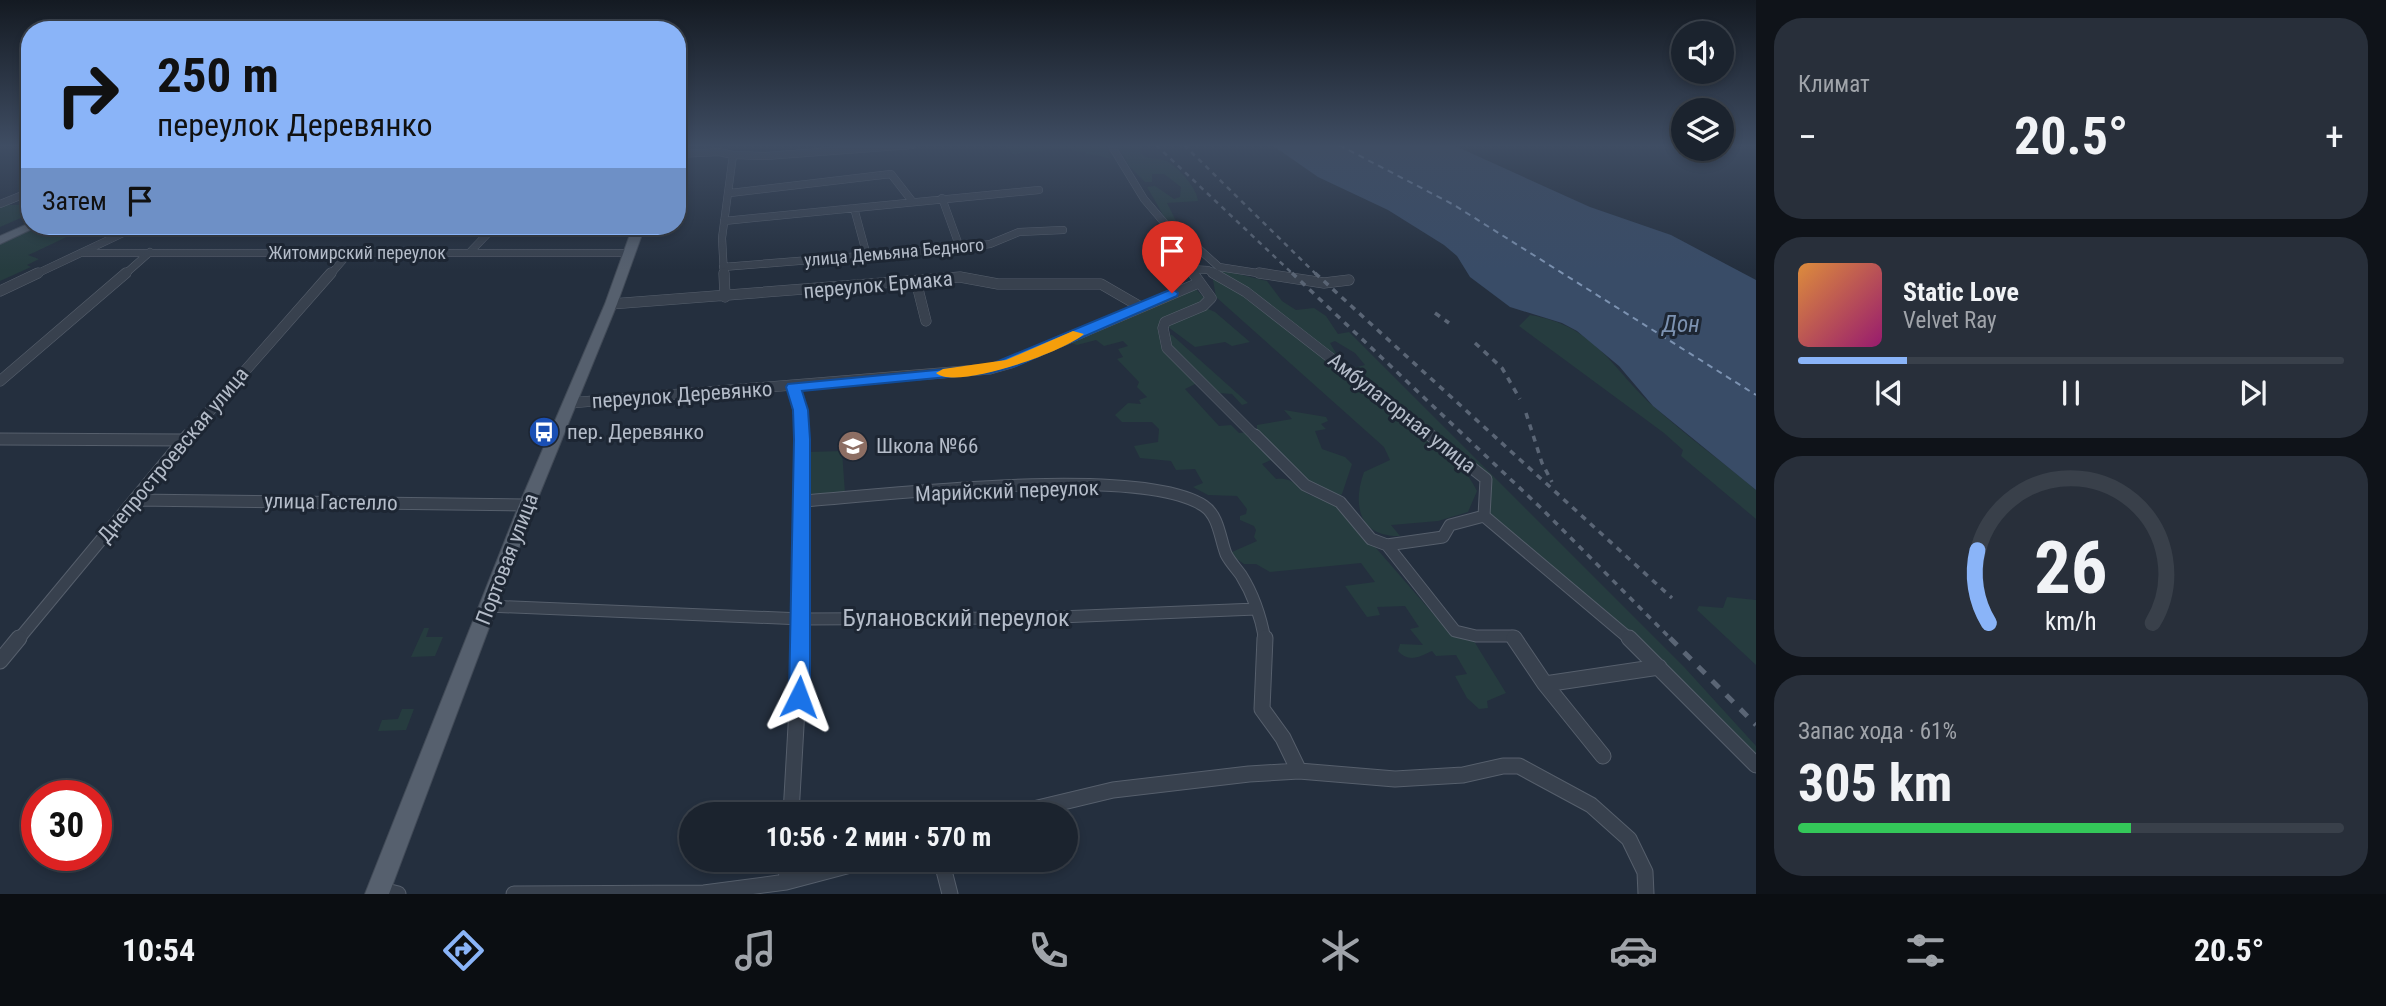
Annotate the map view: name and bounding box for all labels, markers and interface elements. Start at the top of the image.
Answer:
map controls [1671,21,1734,161]
button: sound [1671,21,1734,84]
text: 250 m [157,47,279,104]
icon: right [42,49,133,140]
text: Климат [1798,71,1870,98]
button: layers [1671,98,1734,161]
text: переулок Деревянко [157,106,433,144]
text: 20.5° [2014,106,2128,167]
text: − [1798,115,1817,159]
text: + [2325,115,2344,159]
icon: arrive [121,182,159,220]
text: Затем [42,186,107,216]
pin [1142,221,1202,293]
icon: arrive [1153,232,1191,270]
street label: улица Демьяна Бедного [803,234,985,270]
street label: Житомирский переулок [268,242,446,263]
street label: переулок Ермака [802,267,954,303]
text: Static Love [1903,277,2019,307]
text: Velvet Ray [1903,307,1997,334]
water label: Дон [1660,311,1700,338]
street label: Амбулаторная улица [1323,348,1481,478]
street label: Днепростроевская улица [93,362,253,548]
icon: previous [1870,374,1908,412]
icon: pause [2052,374,2090,412]
icon: next [2234,374,2272,412]
street label: переулок Деревянко [591,377,773,413]
bus stop icon: пер. Деревянко [527,415,561,449]
place label: пер. Деревянко [567,420,704,444]
school or university icon: Школа №66 [836,429,870,463]
place label: Школа №66 [876,434,978,458]
street label: Марийский переулок [915,476,1099,506]
street label: улица Гастелло [264,489,398,515]
street label: Портовая улица [471,490,543,628]
text: 26 [2034,525,2108,611]
street label: Булановский переулок [842,604,1070,632]
text: km/h [2045,606,2097,635]
position arrow [762,660,836,734]
text: Запас хода · 61% [1798,718,1957,745]
text: 305 km [1798,753,1952,814]
speed limit sign: 30 [21,780,112,871]
text: 10:56 · 2 мин · 570 m [766,822,991,852]
icon: directions [439,926,488,975]
icon: music [731,926,780,975]
icon: phone [1024,926,1073,975]
icon: climate [1316,926,1365,975]
icon: car [1609,926,1658,975]
icon: filters [1901,926,1950,975]
text: 10:54 [122,931,195,969]
text: 20.5° [2194,931,2264,969]

